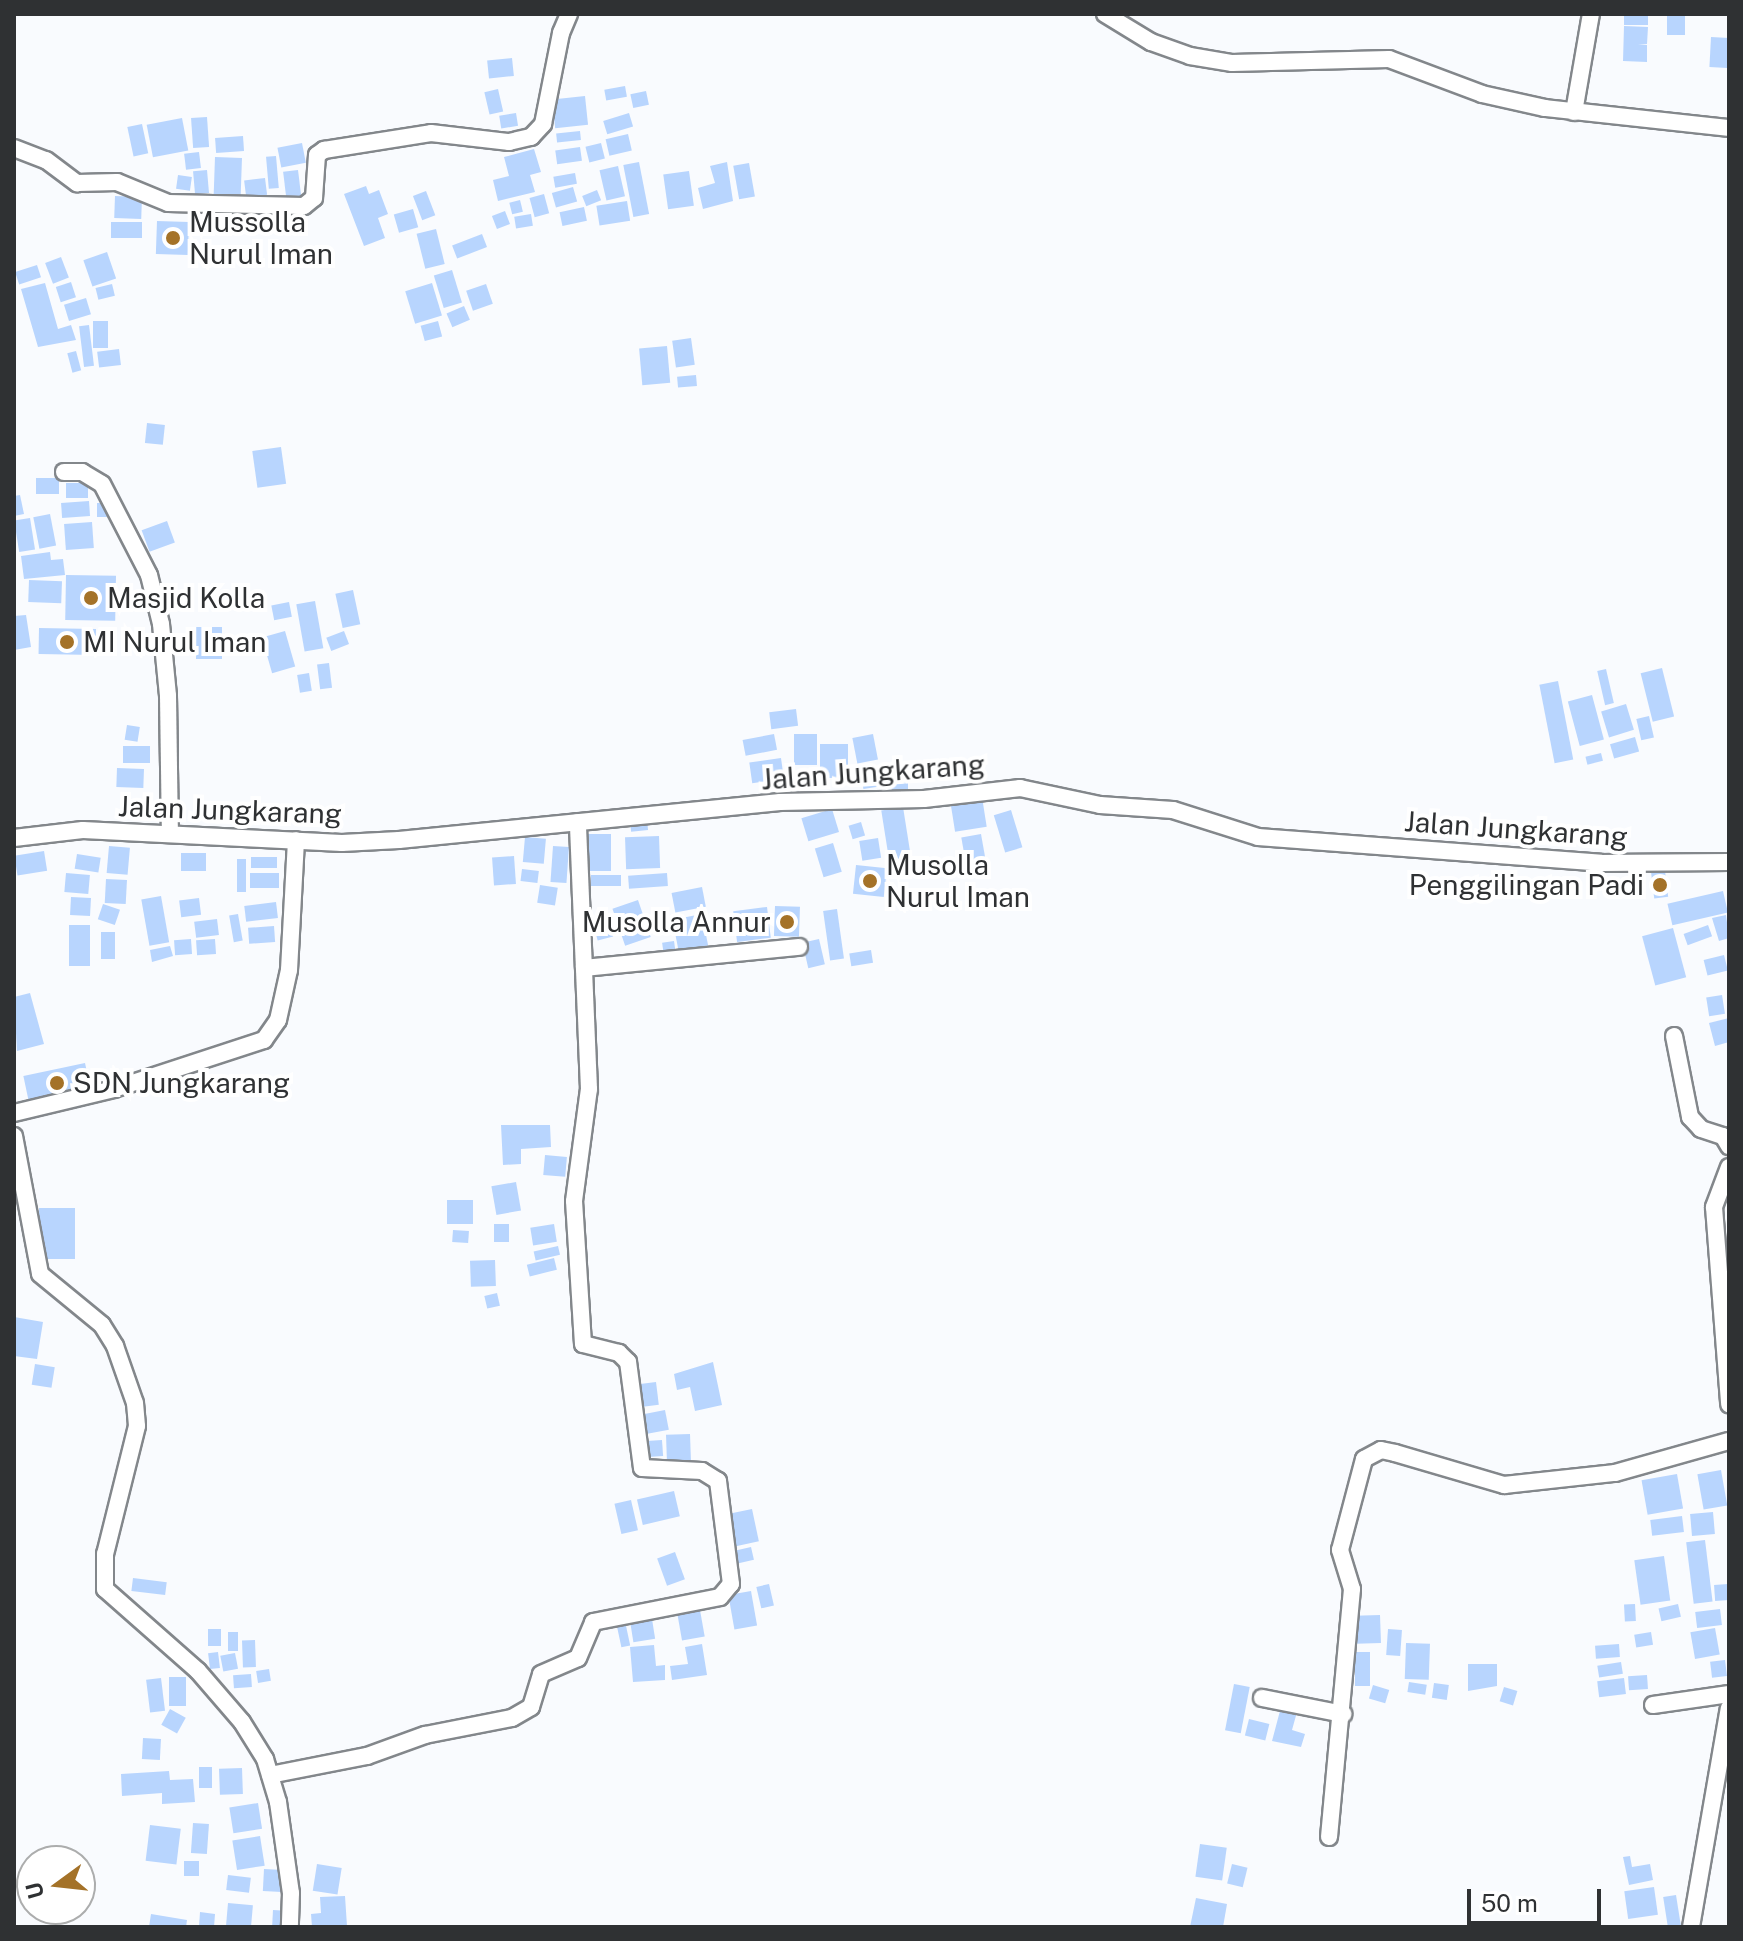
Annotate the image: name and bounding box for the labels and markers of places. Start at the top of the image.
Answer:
place label: Mussolla Nurul Iman [189,205,333,271]
marker: Mussolla Nurul Iman [164,229,182,247]
place label: Masjid Kolla [107,581,265,615]
marker: Masjid Kolla [82,589,100,607]
place label: MI Nurul Iman [83,625,266,659]
marker: MI Nurul Iman [58,633,76,651]
place label: Musolla Nurul Iman [886,848,1030,914]
place label: Penggilingan Padi [1409,868,1644,902]
marker: Musolla Nurul Iman [861,872,879,890]
marker: Penggilingan Padi [1651,876,1669,894]
place label: Musolla Annur [582,905,771,939]
marker: Musolla Annur [778,913,796,931]
place label: SDN Jungkarang [73,1066,290,1100]
marker: SDN Jungkarang [48,1074,66,1092]

